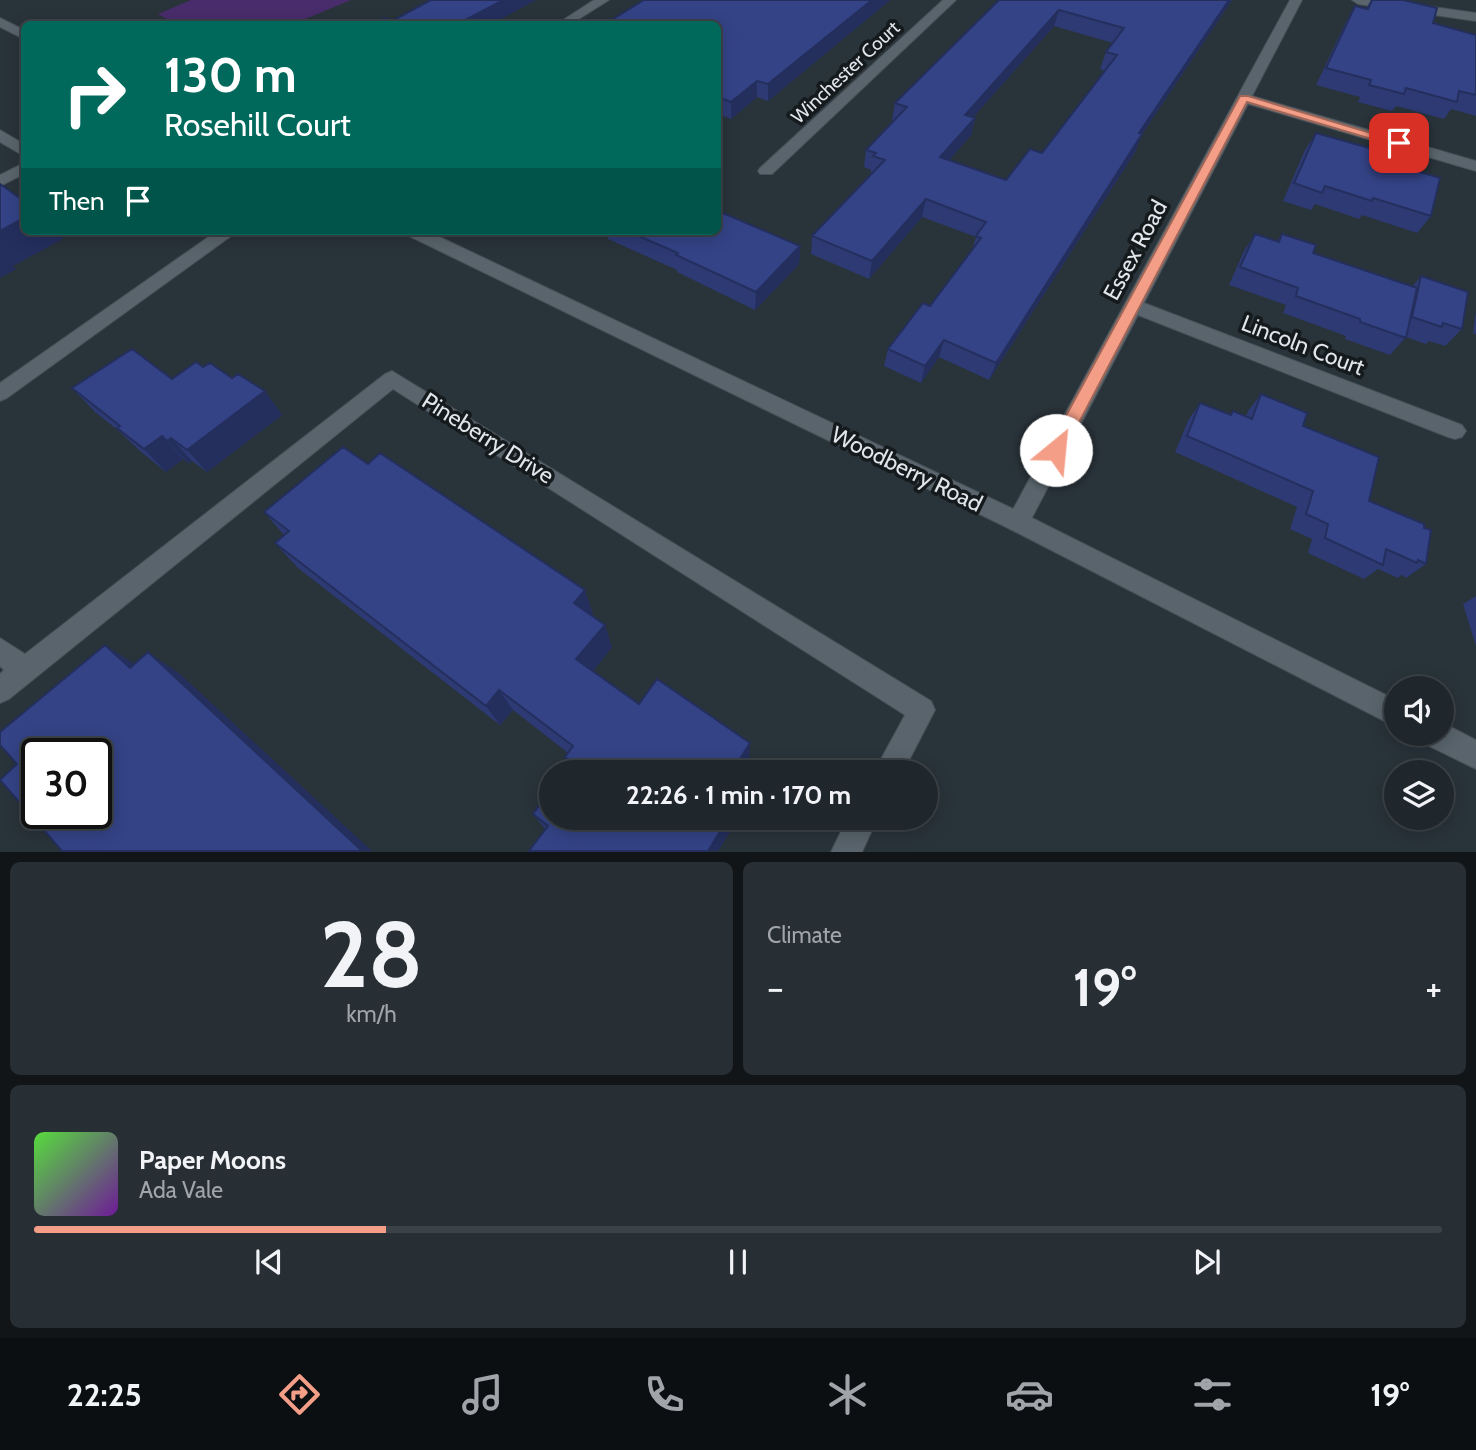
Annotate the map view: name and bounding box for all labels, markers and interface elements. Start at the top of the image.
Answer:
street label: Winchester Court [786,16,905,128]
text: 130 m [164,45,297,104]
icon: right [49,49,140,140]
text: Rosehill Court [164,105,351,144]
pin [1369,113,1429,173]
icon: arrive [1380,124,1418,162]
icon: arrive [119,182,157,220]
text: Then [49,185,105,217]
street label: Essex Road [1097,195,1173,305]
street label: Lincoln Court [1238,309,1369,381]
street label: Pineberry Drive [417,386,559,490]
position arrow [1019,413,1093,487]
street label: Woodberry Road [827,420,987,518]
map controls [1384,676,1454,830]
button: sound [1384,676,1454,746]
speed limit sign: 30 [21,738,112,829]
button: layers [1384,760,1454,830]
text: 22:26 · 1 min · 170 m [626,779,851,811]
text: 28 [320,899,423,1010]
text: Climate [767,921,842,949]
text: 19° [1073,956,1136,1019]
text: − [767,964,784,1011]
text: + [1425,964,1442,1011]
text: km/h [346,1000,397,1028]
text: Paper Moons [139,1144,286,1176]
text: Ada Vale [139,1176,223,1204]
icon: previous [250,1243,288,1281]
icon: pause [719,1243,757,1281]
icon: next [1188,1243,1226,1281]
icon: directions [275,1370,324,1419]
icon: music [458,1370,507,1419]
icon: phone [640,1370,689,1419]
icon: climate [823,1370,872,1419]
icon: car [1005,1370,1054,1419]
icon: filters [1188,1370,1237,1419]
text: 22:25 [67,1375,142,1414]
text: 19° [1370,1375,1409,1414]

